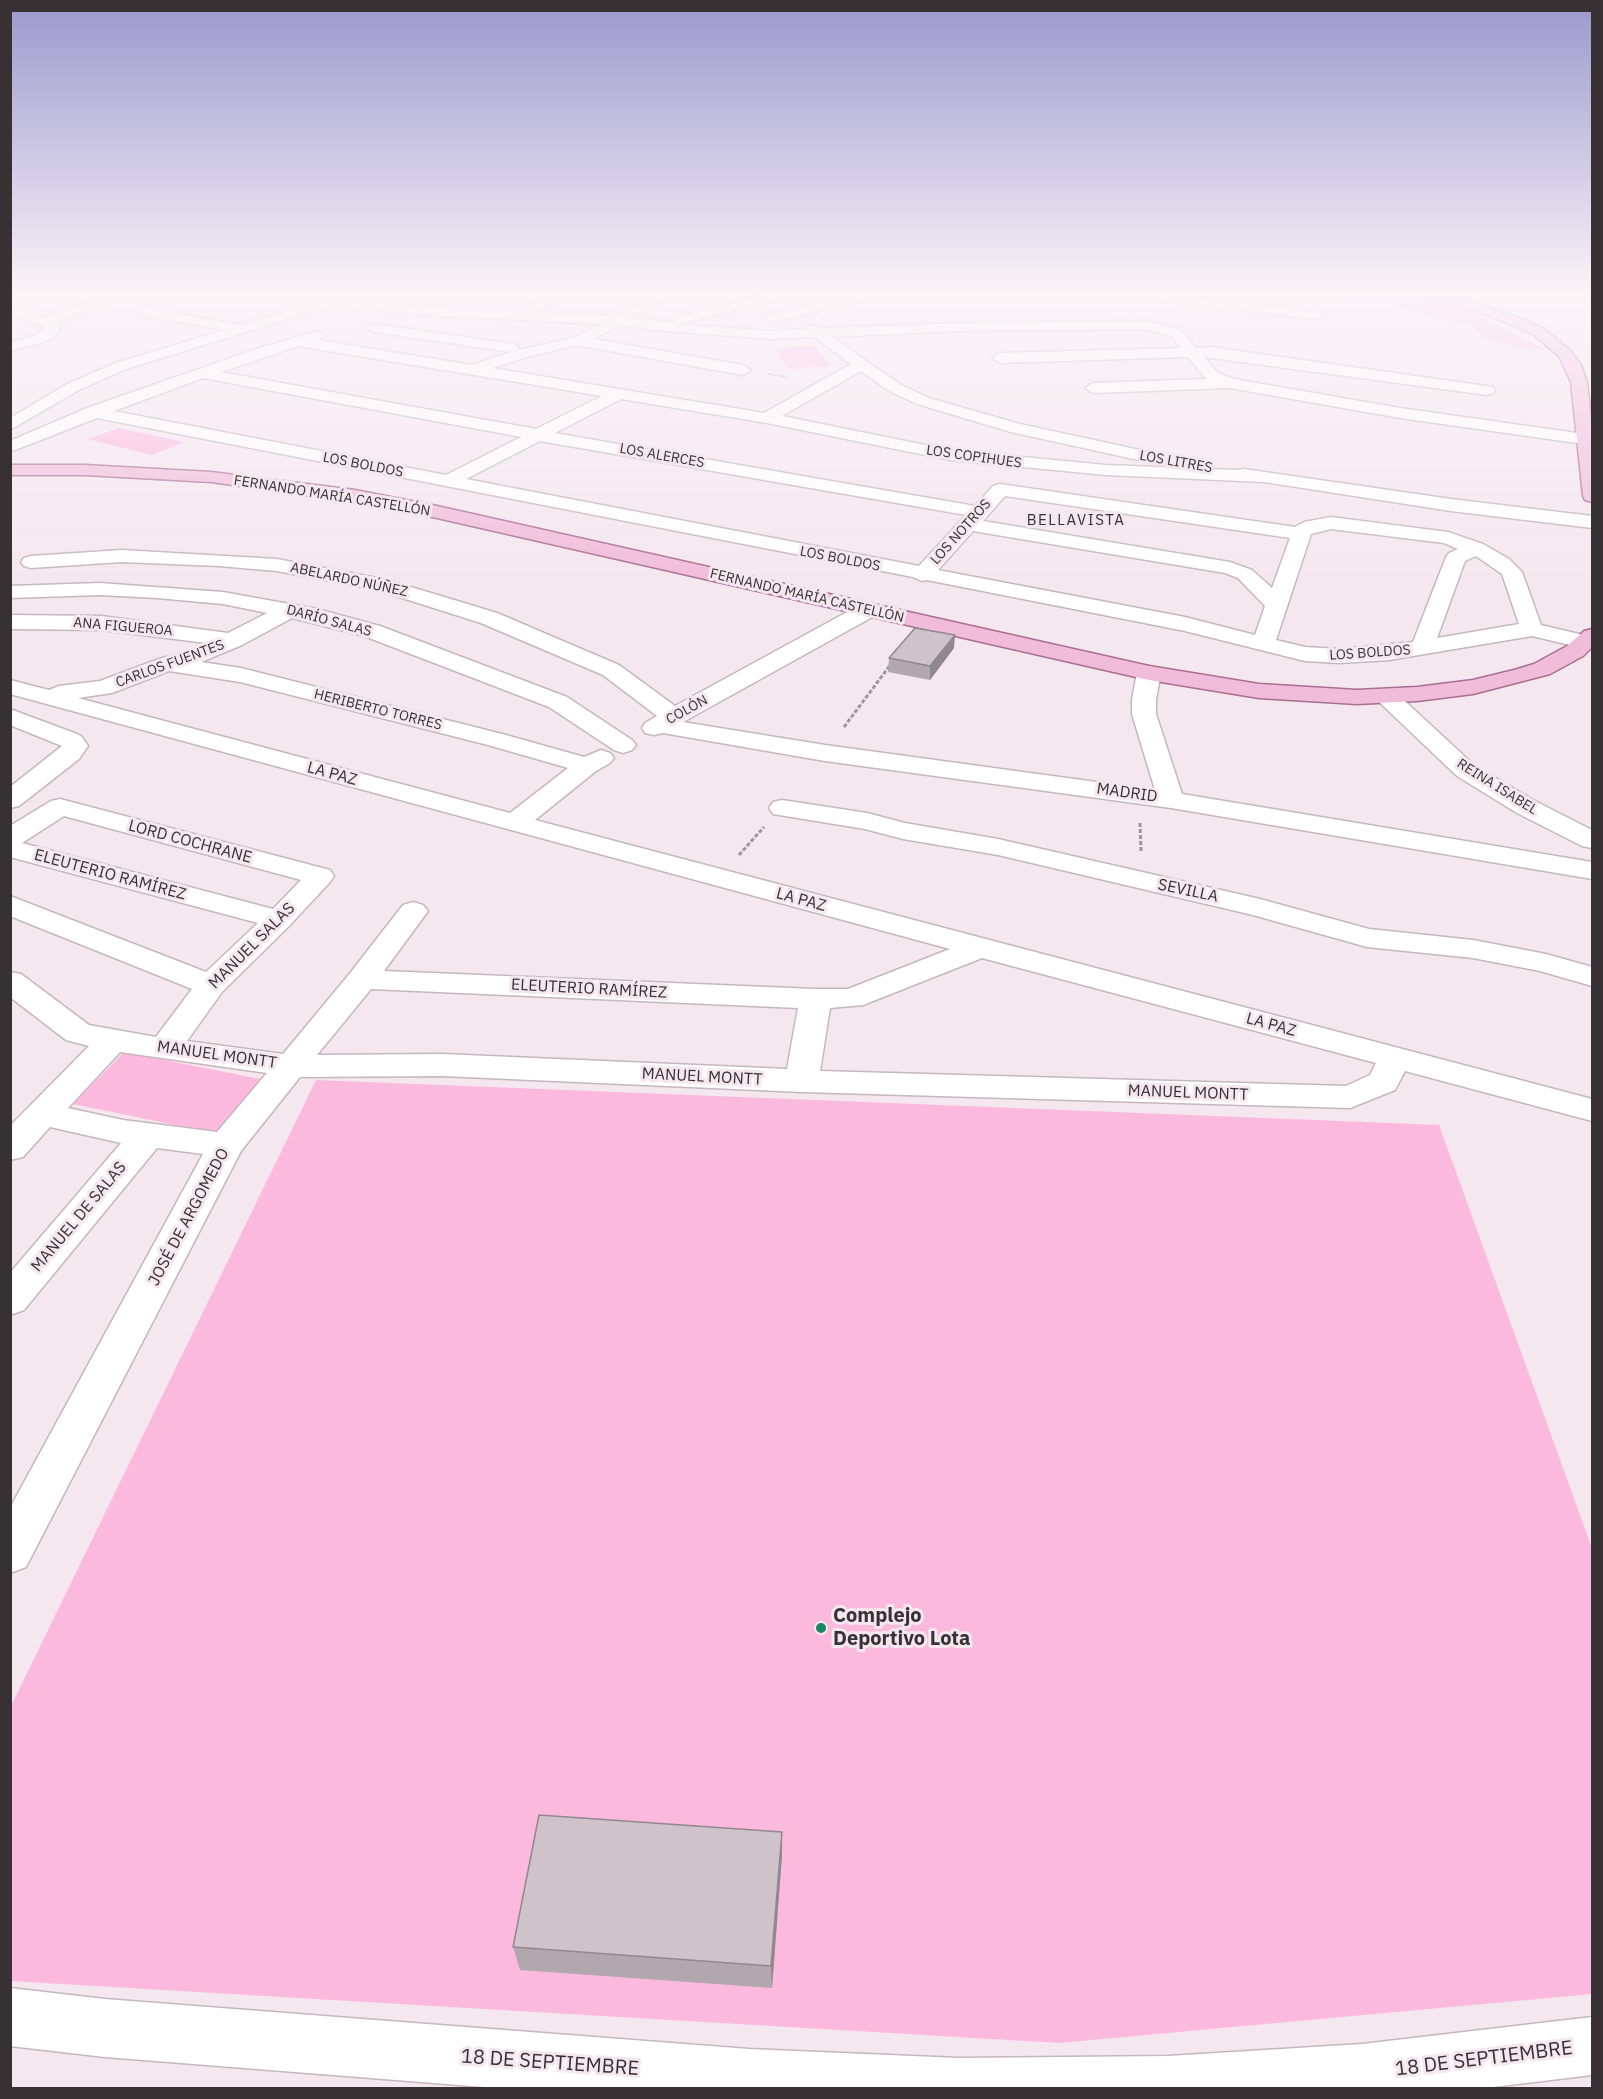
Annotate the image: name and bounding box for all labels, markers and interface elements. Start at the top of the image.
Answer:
street label: LOS ALERCES [618,440,706,472]
street label: LOS COPIHUES [925,442,1023,472]
street label: LOS LITRES [1138,447,1214,477]
street label: LOS BOLDOS [321,449,405,481]
street label: FERNANDO MARÍA CASTELLÓN [233,472,431,520]
street label: LOS NOTROS [927,496,995,568]
district label: BELLAVISTA [1027,512,1125,530]
street label: LOS BOLDOS [798,543,882,575]
street label: ABELARDO NÚÑEZ [289,559,409,601]
street label: FERNANDO MARÍA CASTELLÓN [708,565,906,627]
street label: DARÍO SALAS [285,602,373,640]
street label: ANA FIGUEROA [73,614,173,640]
street label: CARLOS FUENTES [113,637,227,691]
street label: LOS BOLDOS [1329,642,1411,664]
street label: HERIBERTO TORRES [312,686,444,734]
street label: COLÓN [663,692,711,728]
street label: REINA ISABEL [1454,756,1540,818]
street label: LA PAZ [305,758,359,790]
street label: MADRID [1095,779,1159,807]
street label: LORD COCHRANE [126,816,254,868]
street label: ELEUTERIO RAMÍREZ [32,845,188,905]
street label: SEVILLA [1156,875,1220,907]
street label: LA PAZ [774,884,828,916]
street label: MANUEL SALAS [205,899,299,993]
street label: ELEUTERIO RAMÍREZ [510,975,668,1003]
street label: LA PAZ [1244,1009,1298,1041]
street label: MANUEL MONTT [156,1037,278,1073]
street label: MANUEL MONTT [641,1064,763,1090]
street label: MANUEL MONTT [1127,1081,1249,1105]
street label: JOSÉ DE ARGOMEDO [145,1145,233,1289]
street label: MANUEL DE SALAS [27,1158,131,1276]
place label: Complejo Deportivo Lota [833,1604,970,1651]
marker: Complejo Deportivo Lota [814,1621,828,1635]
street label: 18 DE SEPTIEMBRE [1394,2036,1574,2082]
street label: 18 DE SEPTIEMBRE [460,2045,640,2081]

